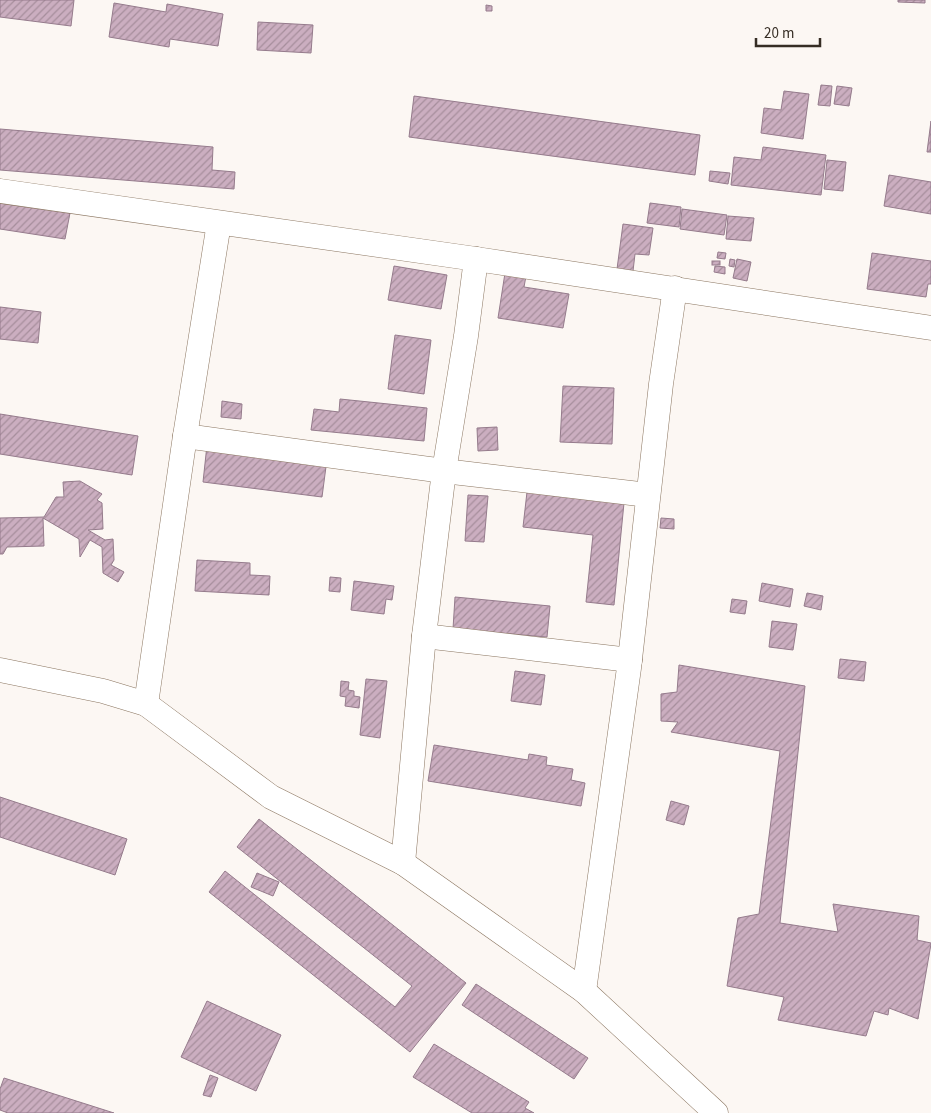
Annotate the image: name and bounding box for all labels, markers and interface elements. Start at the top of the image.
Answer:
scale bar [756,15,820,47]
text: 20 m [764,23,794,44]

